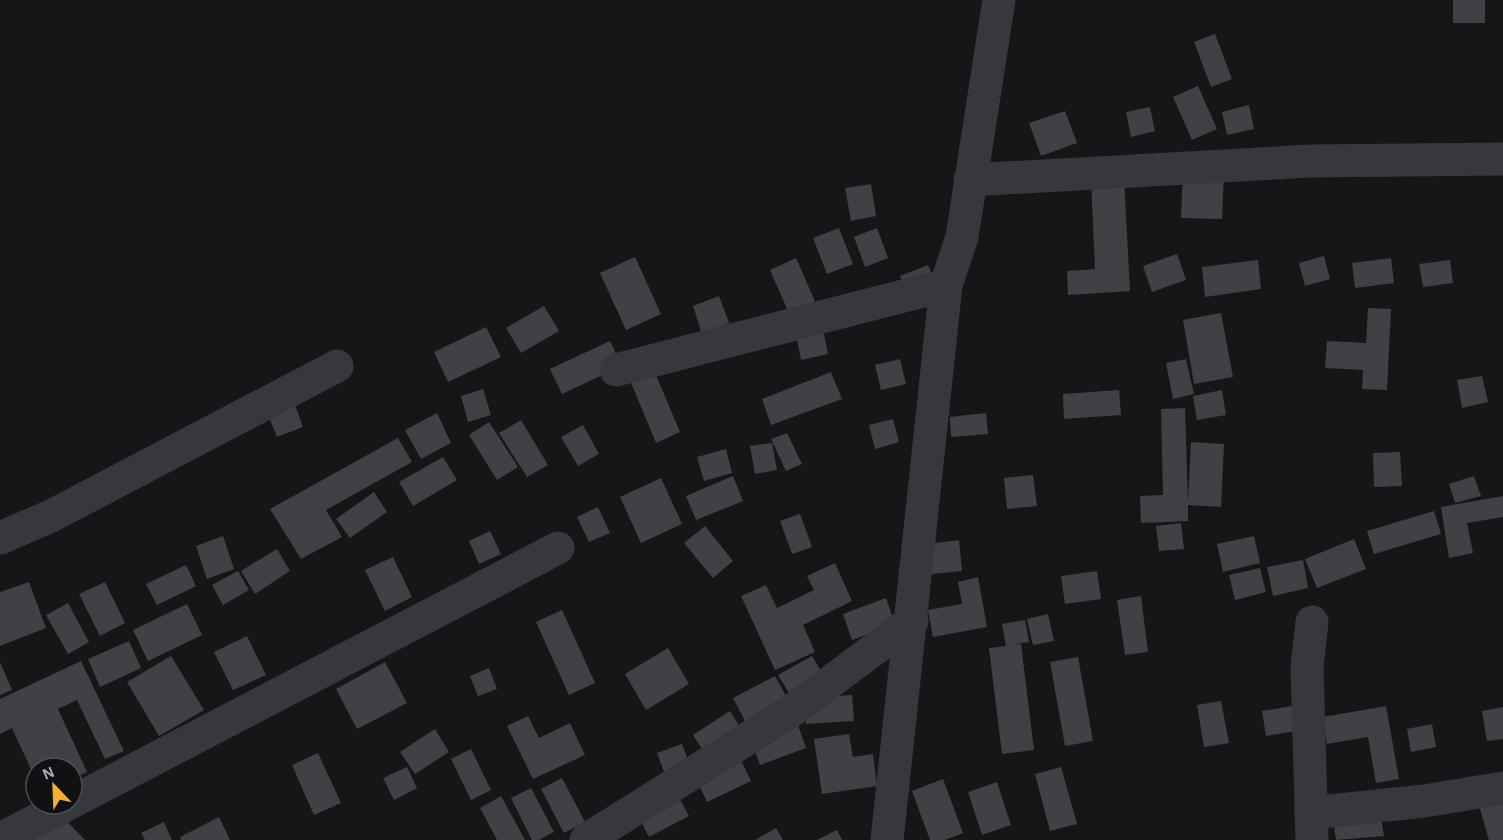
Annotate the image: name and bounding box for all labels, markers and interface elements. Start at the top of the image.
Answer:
north arrow [24,756,84,816]
text: N [40,764,57,783]

